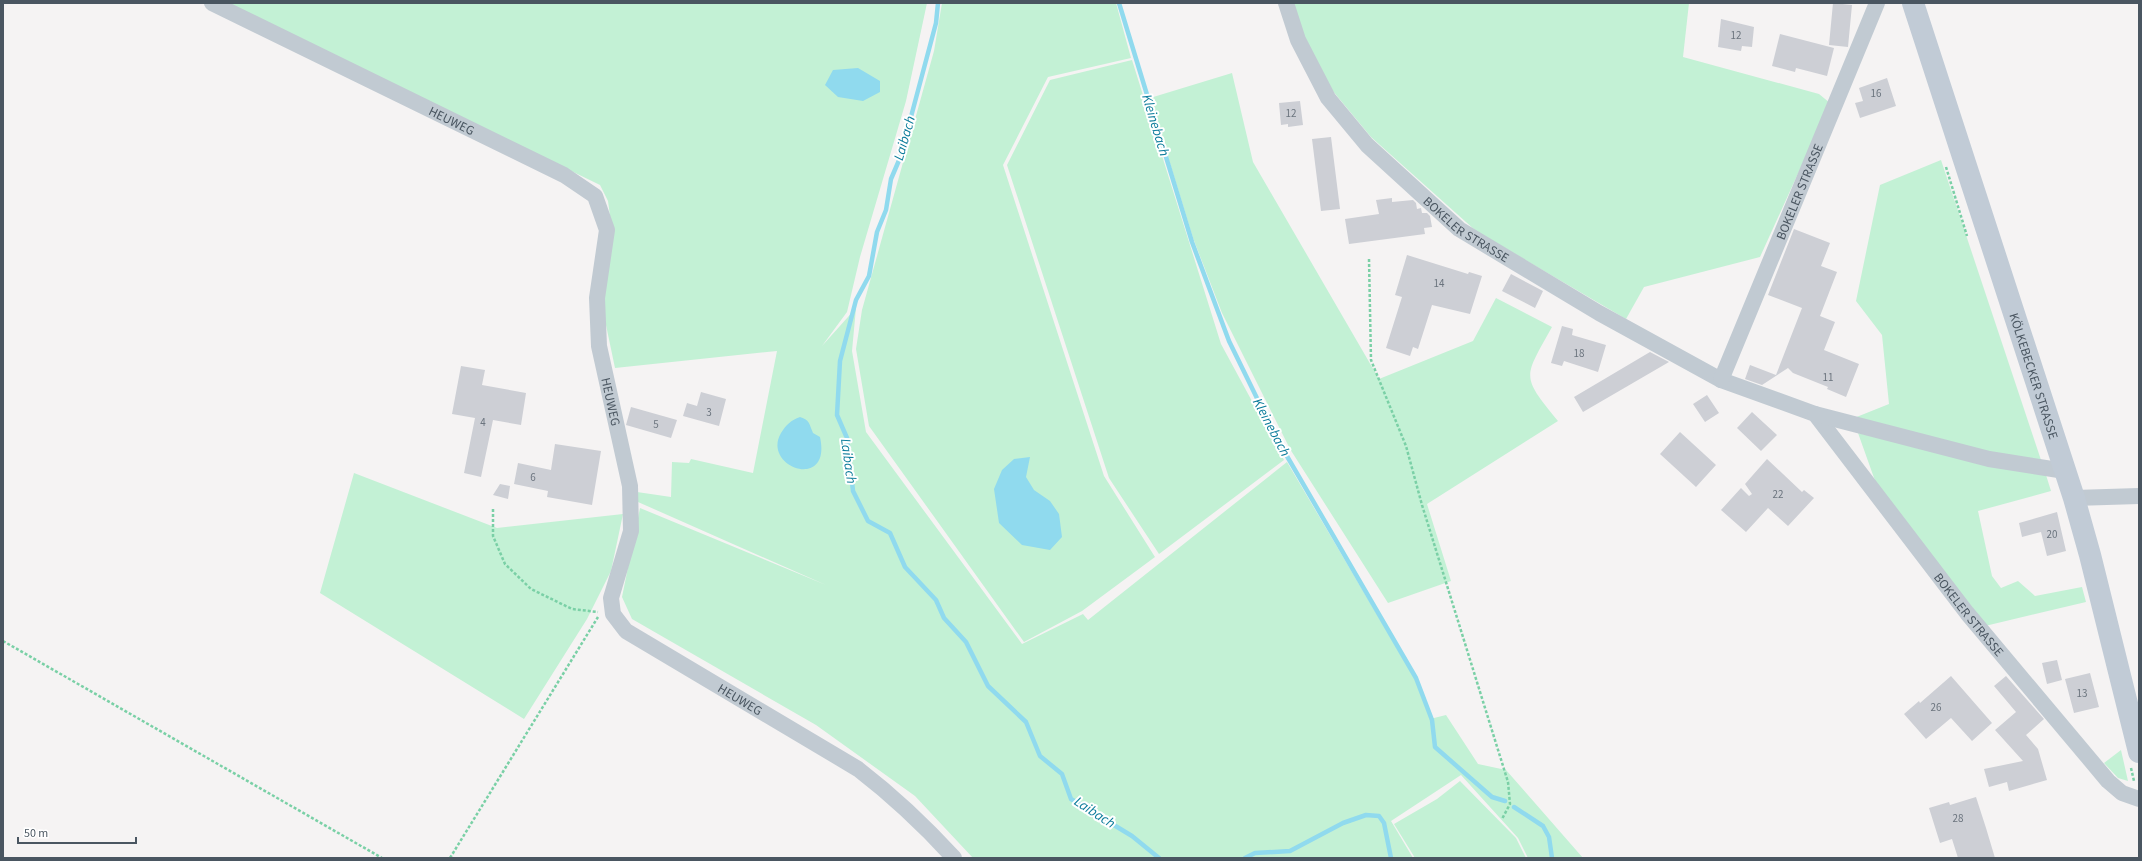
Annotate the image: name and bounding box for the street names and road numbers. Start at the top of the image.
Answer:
street label: HEUWEG [426,102,477,140]
street label: BOKELER STRASSE [1772,141,1828,243]
street label: BOKELER STRASSE [1419,193,1512,267]
street label: KÖLKEBECKER STRASSE [2004,311,2062,442]
street label: HEUWEG [596,376,624,428]
street label: BOKELER STRASSE [1929,569,2008,661]
street label: HEUWEG [714,680,765,720]

